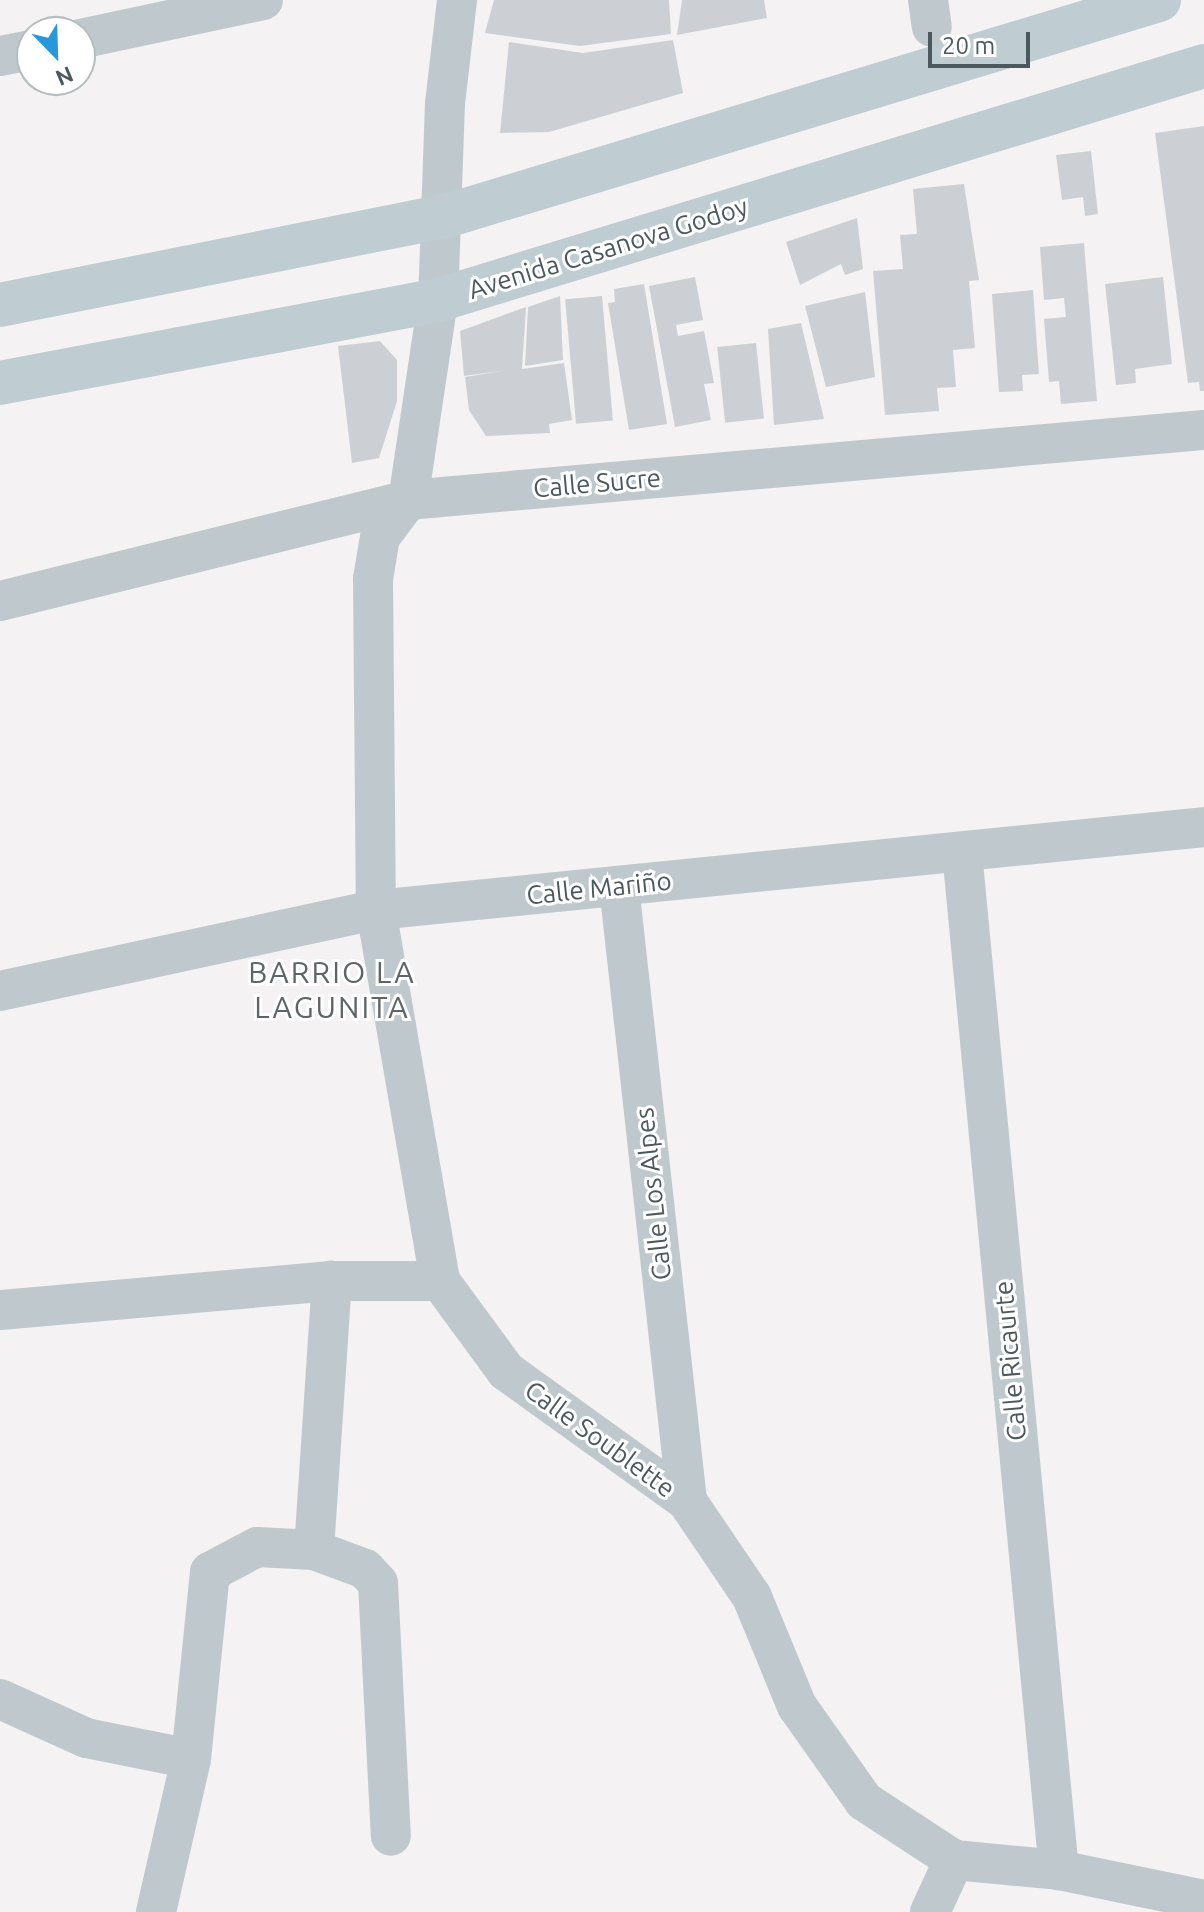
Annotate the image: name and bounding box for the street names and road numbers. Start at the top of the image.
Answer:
street label: Avenida Casanova Godoy [465,191,751,305]
street label: Calle Sucre [532,462,662,504]
street label: Calle Mariño [525,865,673,911]
street label: Calle Los Alpes [628,1106,678,1282]
street label: Calle Ricaurte [987,1280,1033,1442]
street label: Calle Soublette [519,1374,681,1504]

